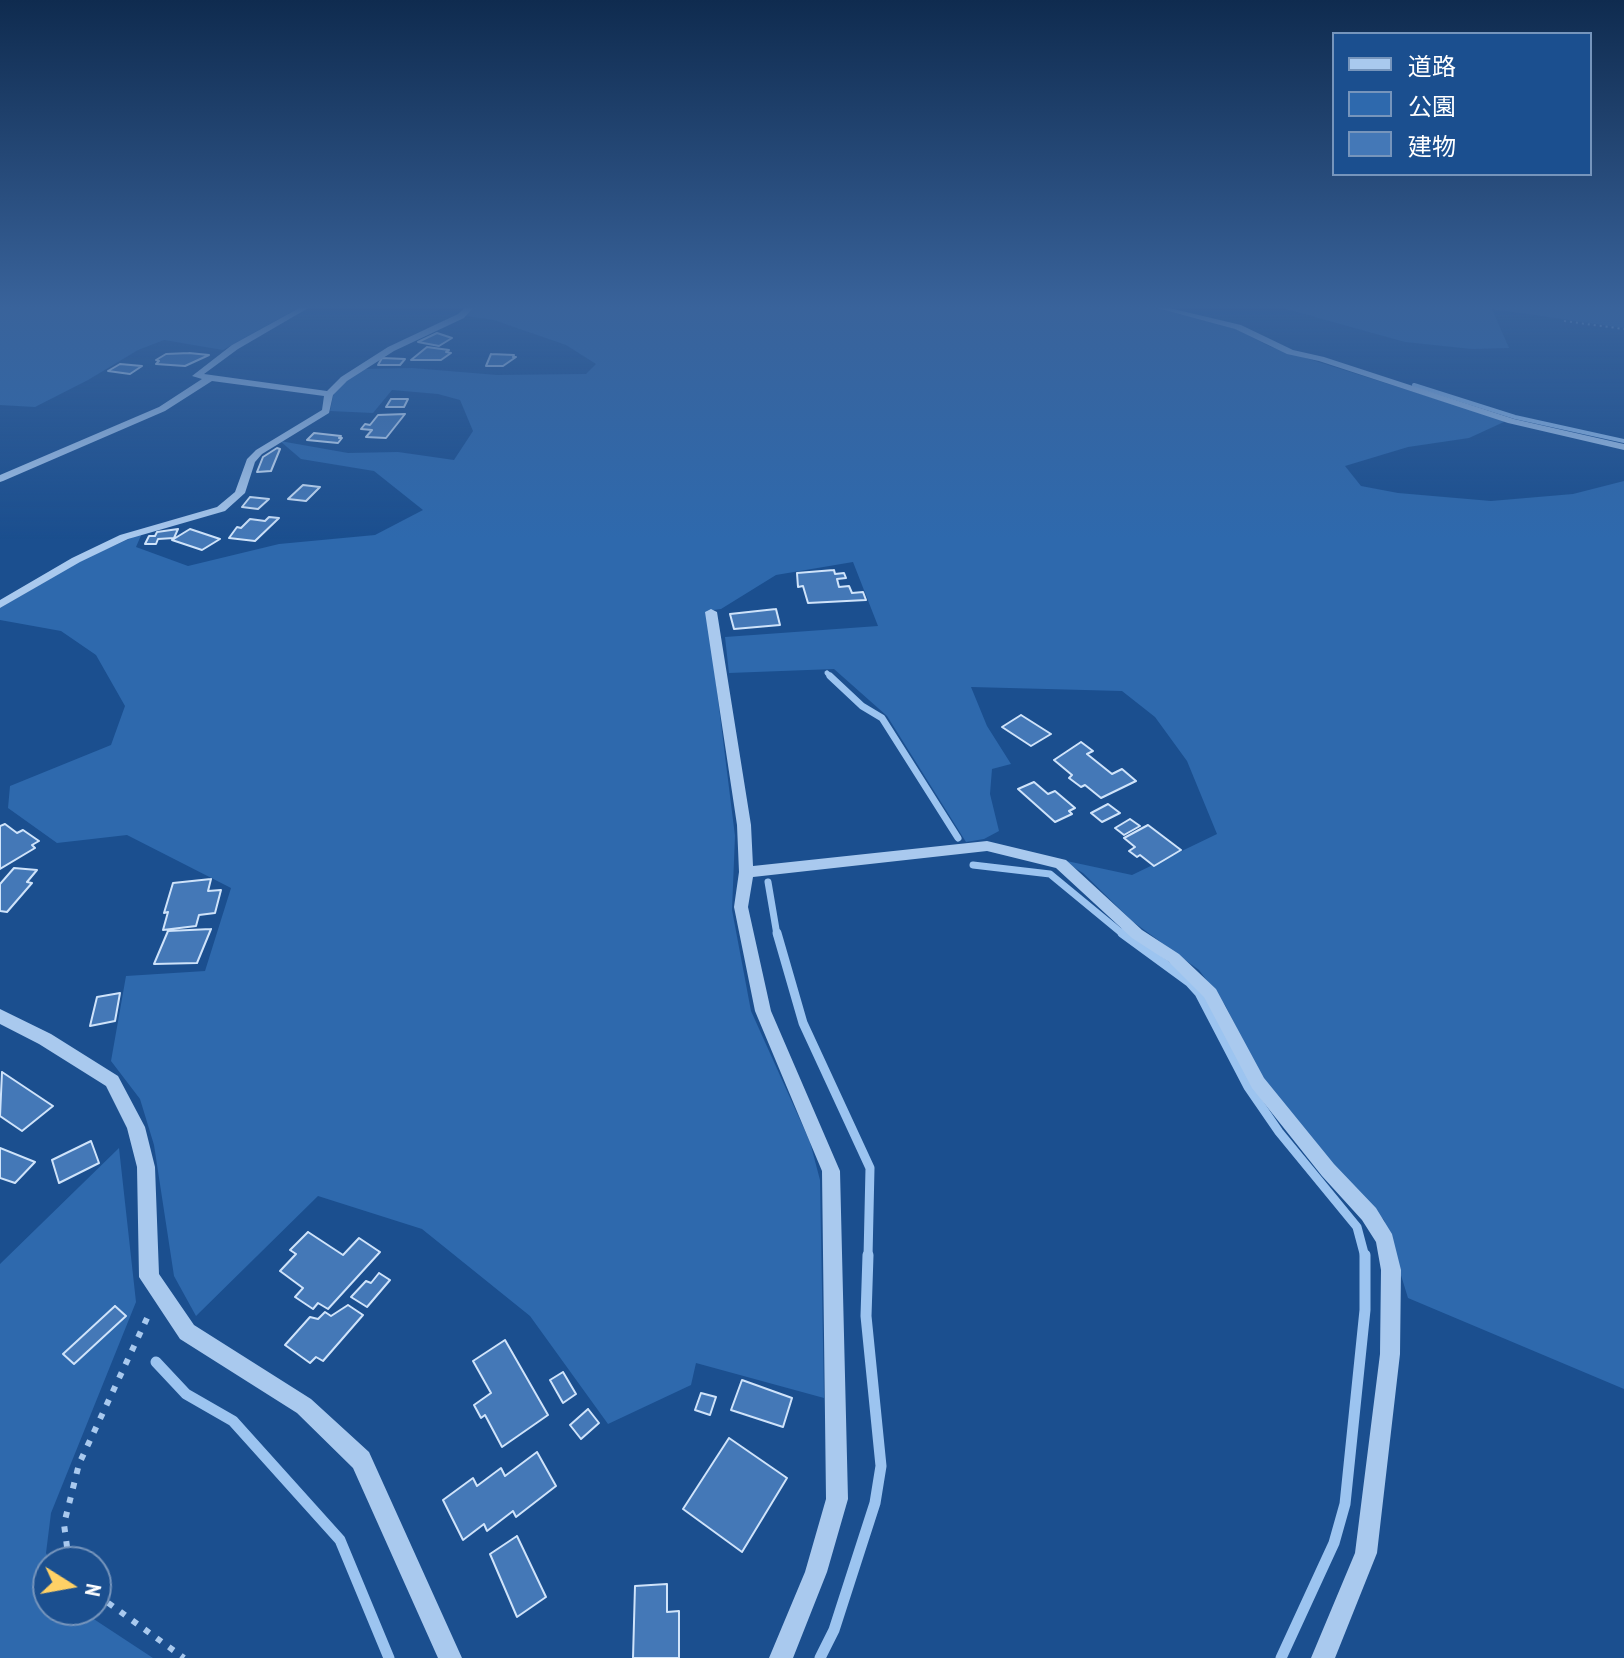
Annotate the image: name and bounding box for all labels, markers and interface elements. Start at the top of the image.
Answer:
legend [1332,32,1592,176]
text: 道路 [1408,51,1456,82]
text: 公園 [1408,91,1456,122]
text: 建物 [1408,131,1456,162]
north arrow [32,1546,112,1626]
text: N [79,1582,108,1599]

